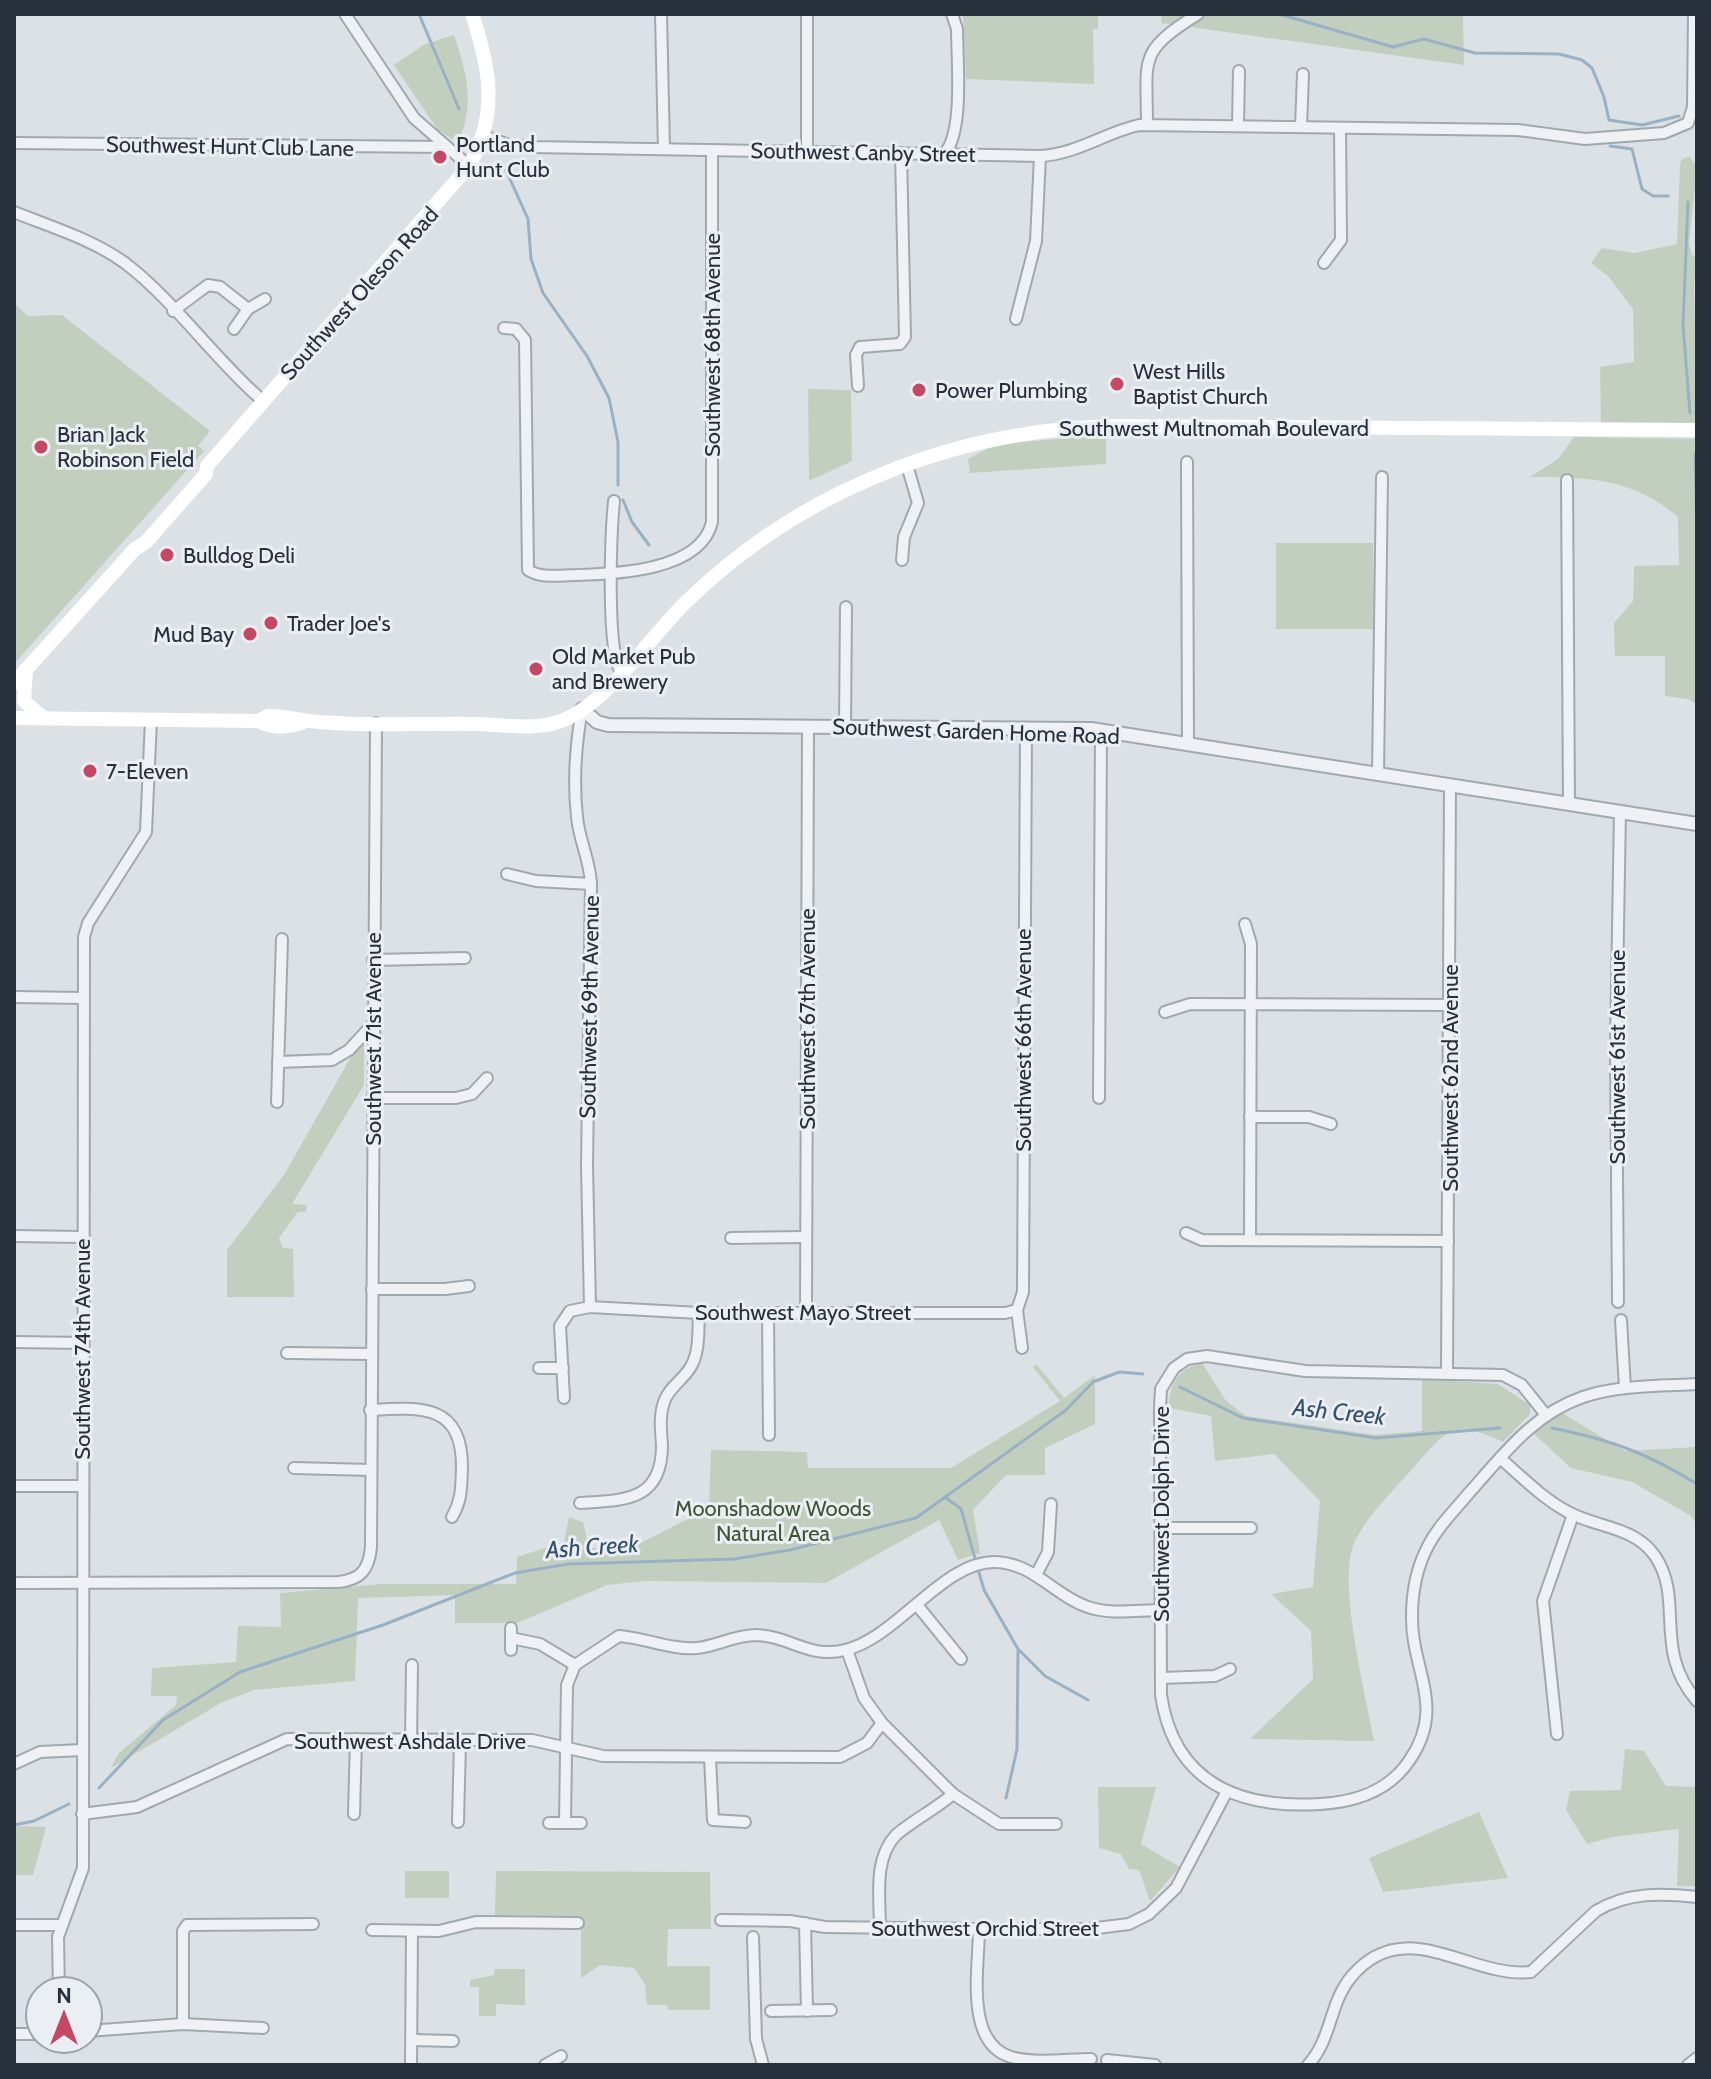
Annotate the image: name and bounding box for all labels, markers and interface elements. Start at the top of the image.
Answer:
street label: Southwest Hunt Club Lane [106,131,354,162]
place label: Portland Hunt Club [456,131,550,183]
street label: Southwest Canby Street [750,137,976,168]
marker: Portland Hunt Club [431,148,449,166]
street label: Southwest Oleson Road [275,201,444,385]
street label: Southwest 68th Avenue [699,233,726,457]
place label: West Hills Baptist Church [1133,358,1268,410]
marker: West Hills Baptist Church [1108,375,1126,393]
place label: Power Plumbing [935,377,1088,404]
marker: Power Plumbing [910,381,928,399]
street label: Southwest Multnomah Boulevard [1059,415,1369,442]
place label: Brian Jack Robinson Field [57,421,194,473]
marker: Brian Jack Robinson Field [32,438,50,456]
place label: Bulldog Deli [183,542,295,569]
marker: Bulldog Deli [158,546,176,564]
place label: Trader Joe's [287,610,391,637]
marker: Trader Joe's [262,614,280,632]
place label: Mud Bay [153,621,234,648]
marker: Mud Bay [241,625,259,643]
place label: Old Market Pub and Brewery [552,643,695,695]
marker: Old Market Pub and Brewery [527,660,545,678]
street label: Southwest Garden Home Road [832,713,1120,750]
place label: 7-Eleven [106,758,189,785]
marker: 7-Eleven [81,762,99,780]
street label: Southwest 69th Avenue [574,895,605,1119]
street label: Southwest 67th Avenue [794,908,821,1130]
street label: Southwest 66th Avenue [1010,928,1037,1152]
street label: Southwest 71st Avenue [360,932,387,1146]
street label: Southwest 61st Avenue [1604,950,1631,1164]
street label: Southwest 62nd Avenue [1437,964,1464,1192]
street label: Southwest 74th Avenue [69,1238,96,1460]
street label: Southwest Mayo Street [695,1299,912,1326]
water label: Ash Creek [1290,1392,1388,1431]
street label: Southwest Dolph Drive [1148,1406,1175,1622]
park label: Moonshadow Woods Natural Area [675,1495,871,1547]
water label: Ash Creek [544,1529,640,1564]
street label: Southwest Ashdale Drive [294,1728,526,1755]
street label: Southwest Orchid Street [871,1915,1100,1942]
north arrow [24,1975,104,2055]
text: N [56,1982,72,2009]

